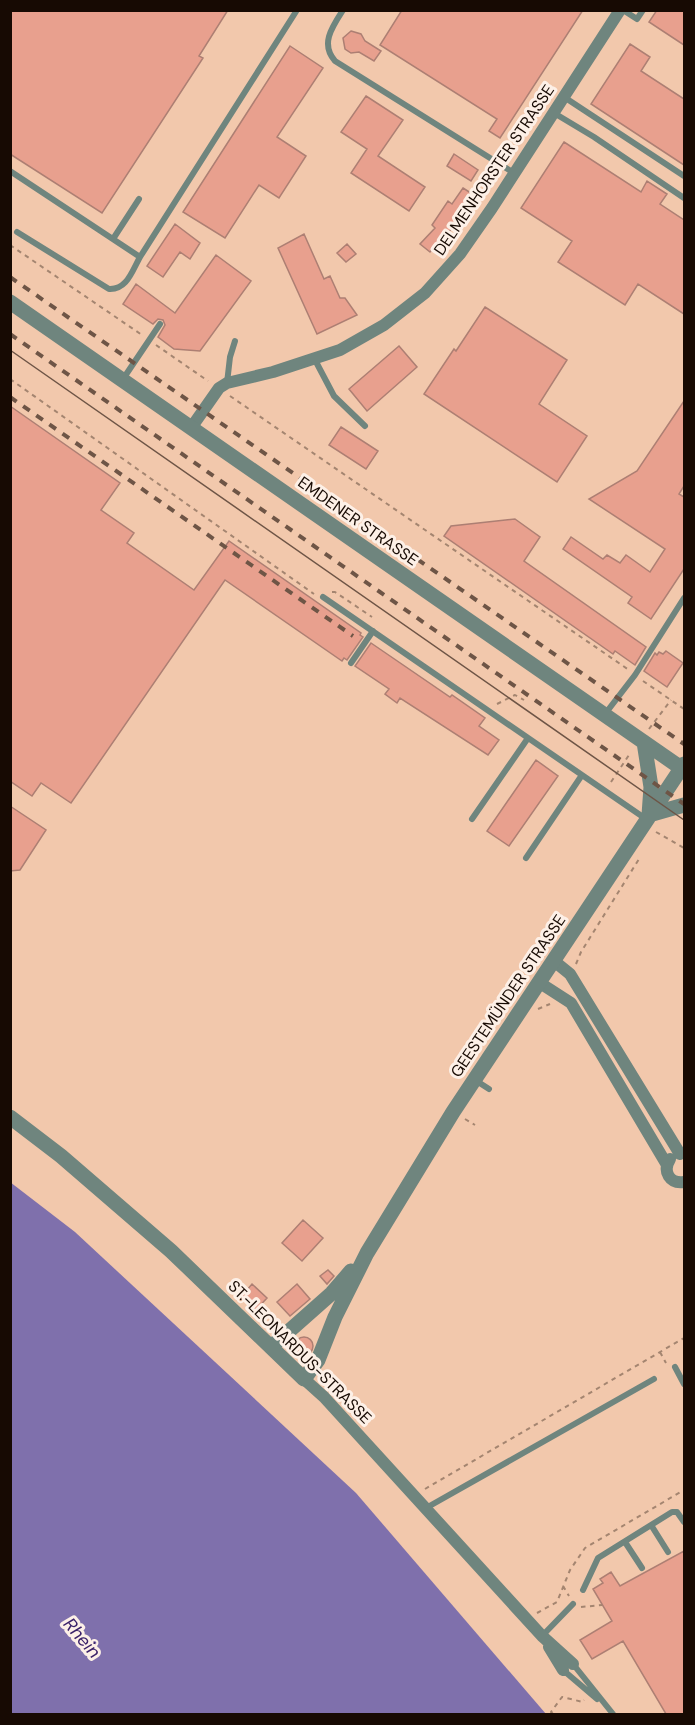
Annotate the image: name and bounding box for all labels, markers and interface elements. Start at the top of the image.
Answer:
street label: DELMENHORSTER STRASSE [429,81,559,259]
street label: EMDENER STRASSE [294,472,422,570]
street label: GEESTEMÜNDER STRASSE [446,911,570,1081]
street label: ST.-LEONARDUS-STRASSE [224,1276,376,1428]
water label: Rhein [58,1613,106,1663]

